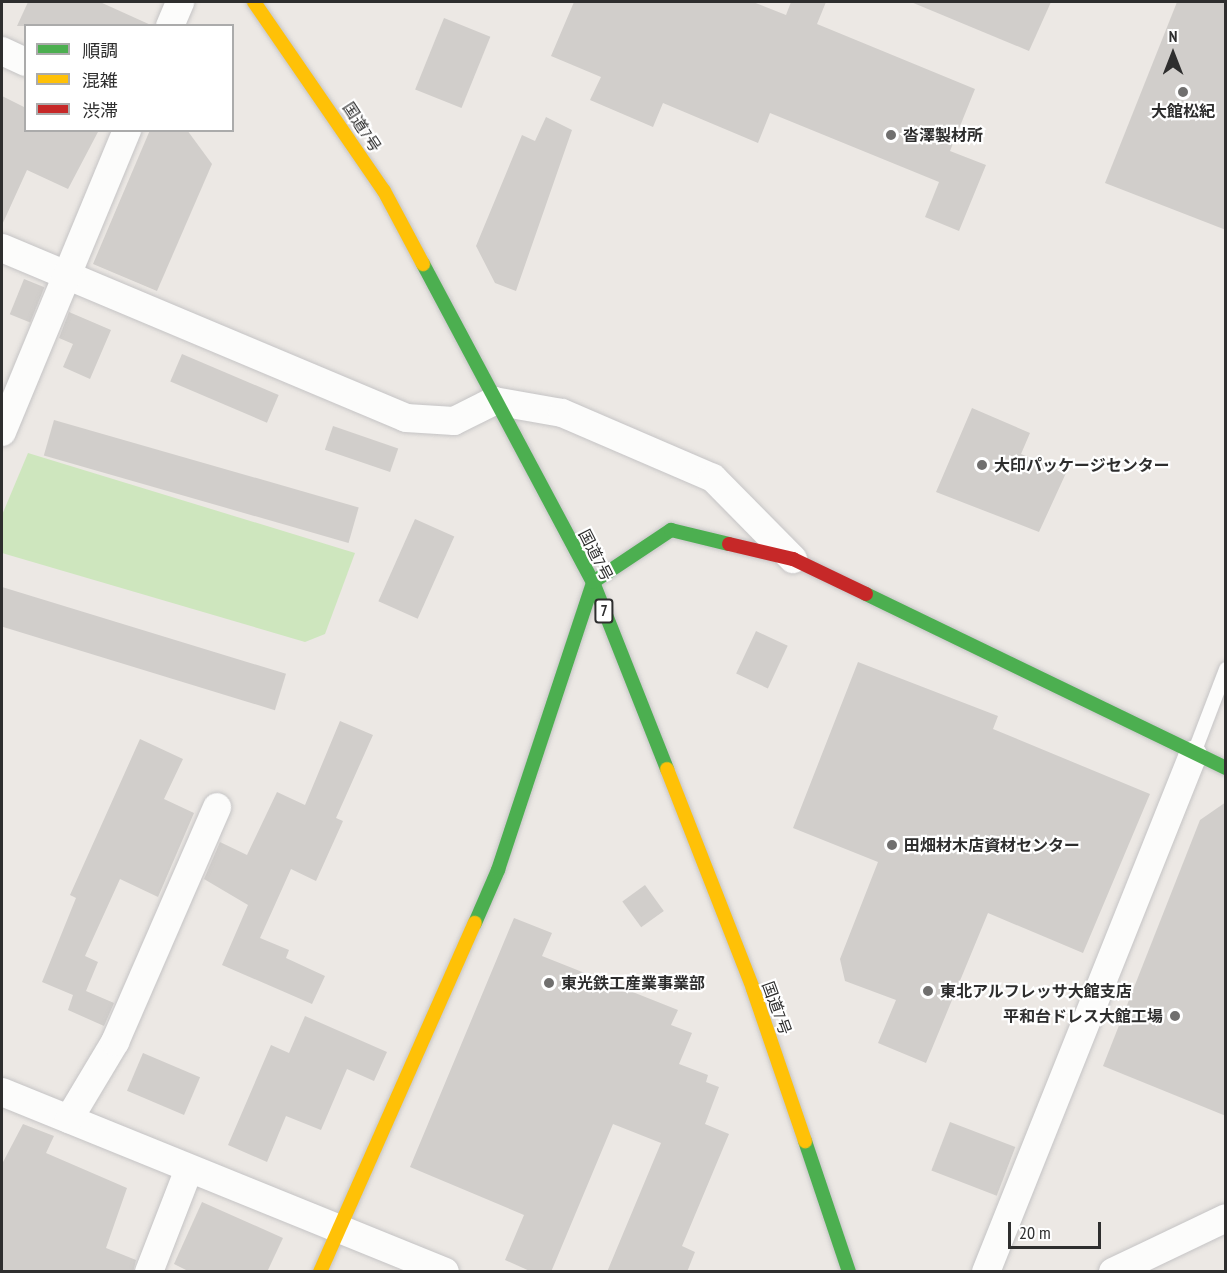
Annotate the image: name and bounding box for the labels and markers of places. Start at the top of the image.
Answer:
marker: 大館松紀 [1176,85,1190,99]
place label: 大館松紀 [1151,101,1215,121]
place label: 沓澤製材所 [903,125,983,145]
marker: 沓澤製材所 [884,128,898,142]
place label: 大印パッケージセンター [994,455,1170,475]
marker: 大印パッケージセンター [975,458,989,472]
place label: 田畑材木店資材センター [904,835,1080,855]
marker: 田畑材木店資材センター [885,838,899,852]
place label: 東光鉄工産業事業部 [561,973,705,993]
marker: 東光鉄工産業事業部 [542,976,556,990]
place label: 東北アルフレッサ大館支店 [940,981,1132,1001]
marker: 東北アルフレッサ大館支店 [921,984,935,998]
place label: 平和台ドレス大館工場 [1003,1006,1163,1026]
marker: 平和台ドレス大館工場 [1168,1009,1182,1023]

